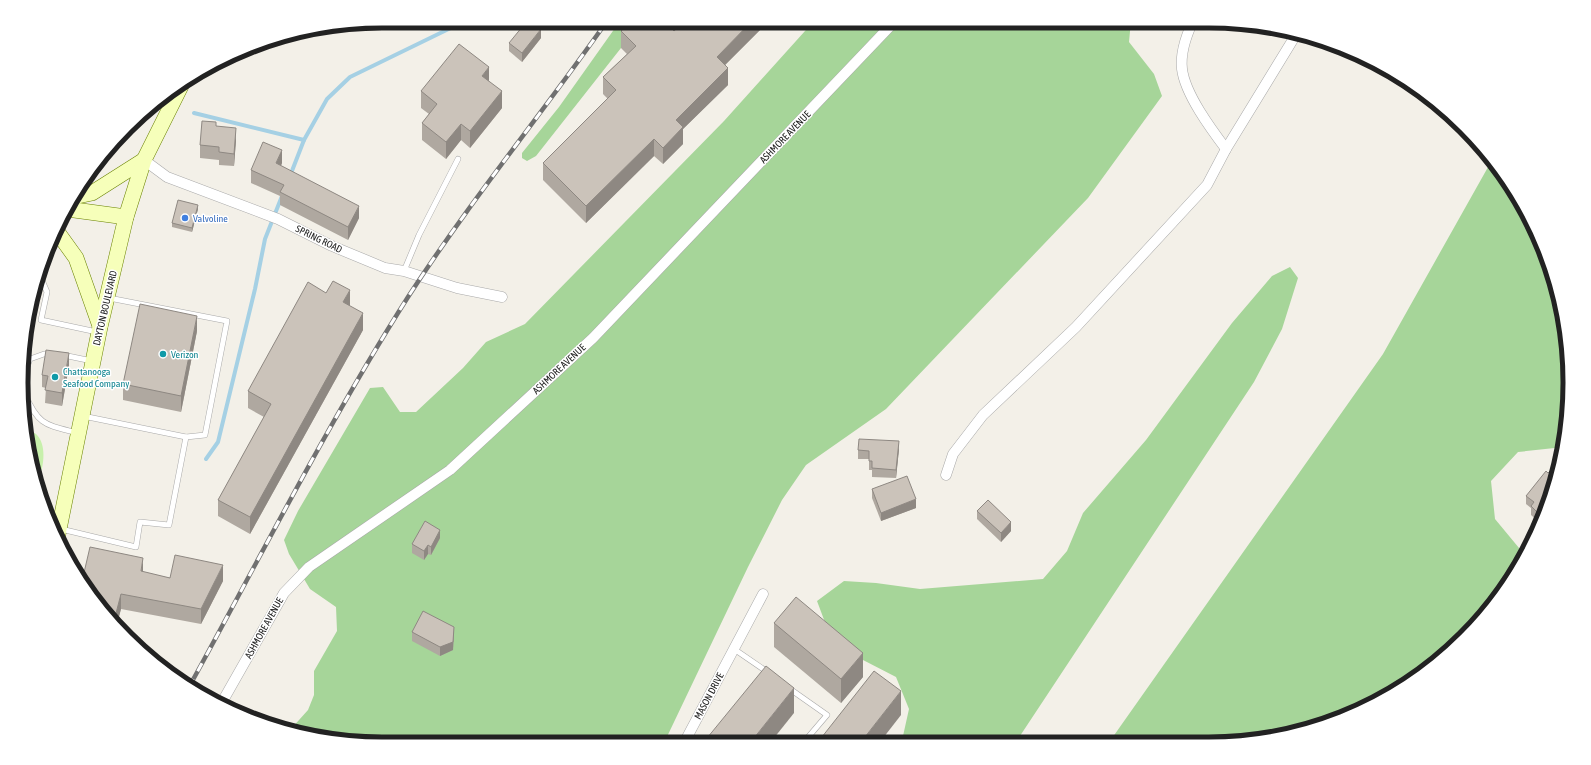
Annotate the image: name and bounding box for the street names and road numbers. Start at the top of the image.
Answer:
street label: ASHMORE AVENUE [757,108,813,165]
street label: SPRING ROAD [294,223,344,255]
street label: DAYTON BOULEVARD [91,269,119,347]
street label: ASHMORE AVENUE [530,341,588,396]
street label: ASHMORE AVENUE [243,595,286,660]
street label: MASON DRIVE [692,670,726,721]

